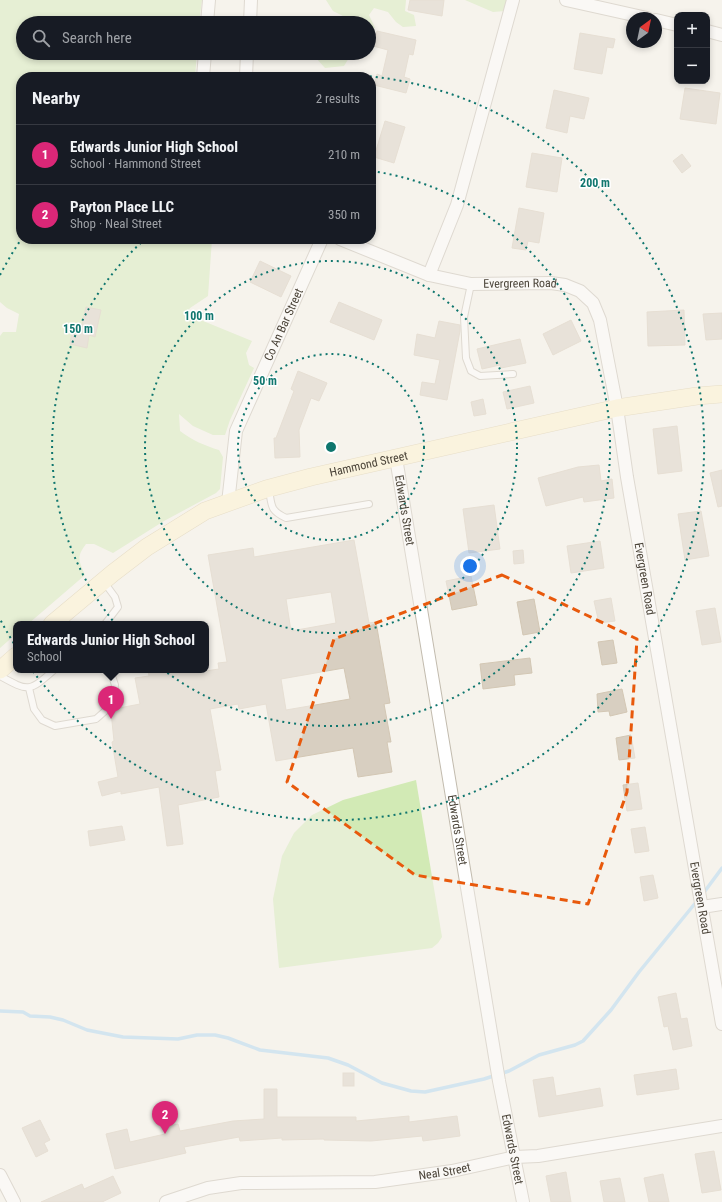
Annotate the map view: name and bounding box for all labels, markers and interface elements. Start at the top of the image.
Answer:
north arrow [626,12,662,48]
map controls [674,12,710,84]
button: + [674,12,710,48]
search box [16,16,376,60]
icon: search [30,27,52,49]
text: Search here [62,29,132,47]
button: − [674,48,710,84]
text: Nearby [32,88,80,108]
text: 2 results [316,91,360,106]
text: Edwards Junior High School [70,138,238,156]
text: 1 [42,147,48,162]
text: 210 m [328,147,360,162]
text: School · Hammond Street [70,156,201,171]
text: 200 m [580,176,610,190]
text: Payton Place LLC [70,198,174,216]
text: 2 [42,207,48,222]
text: 350 m [328,207,360,222]
text: Shop · Neal Street [70,216,162,231]
street label: Evergreen Road [483,276,558,291]
street label: Co An Bar Street [261,286,306,363]
text: 100 m [184,309,214,323]
text: 150 m [63,322,93,336]
text: 50 m [253,374,277,388]
centre of rings [324,440,338,454]
street label: Hammond Street [328,448,410,480]
street label: Edwards Street [392,474,417,547]
street label: Evergreen Road [631,541,658,616]
your location [460,556,480,576]
popup [13,621,209,673]
text: Edwards Junior High School [27,631,195,649]
text: School [27,649,62,664]
pin: 1 [98,686,124,719]
street label: Edwards Street [445,794,470,867]
street label: Evergreen Road [687,861,713,935]
pin: 2 [152,1101,178,1134]
street label: Edwards Street [499,1113,526,1186]
street label: Neal Street [418,1160,472,1183]

